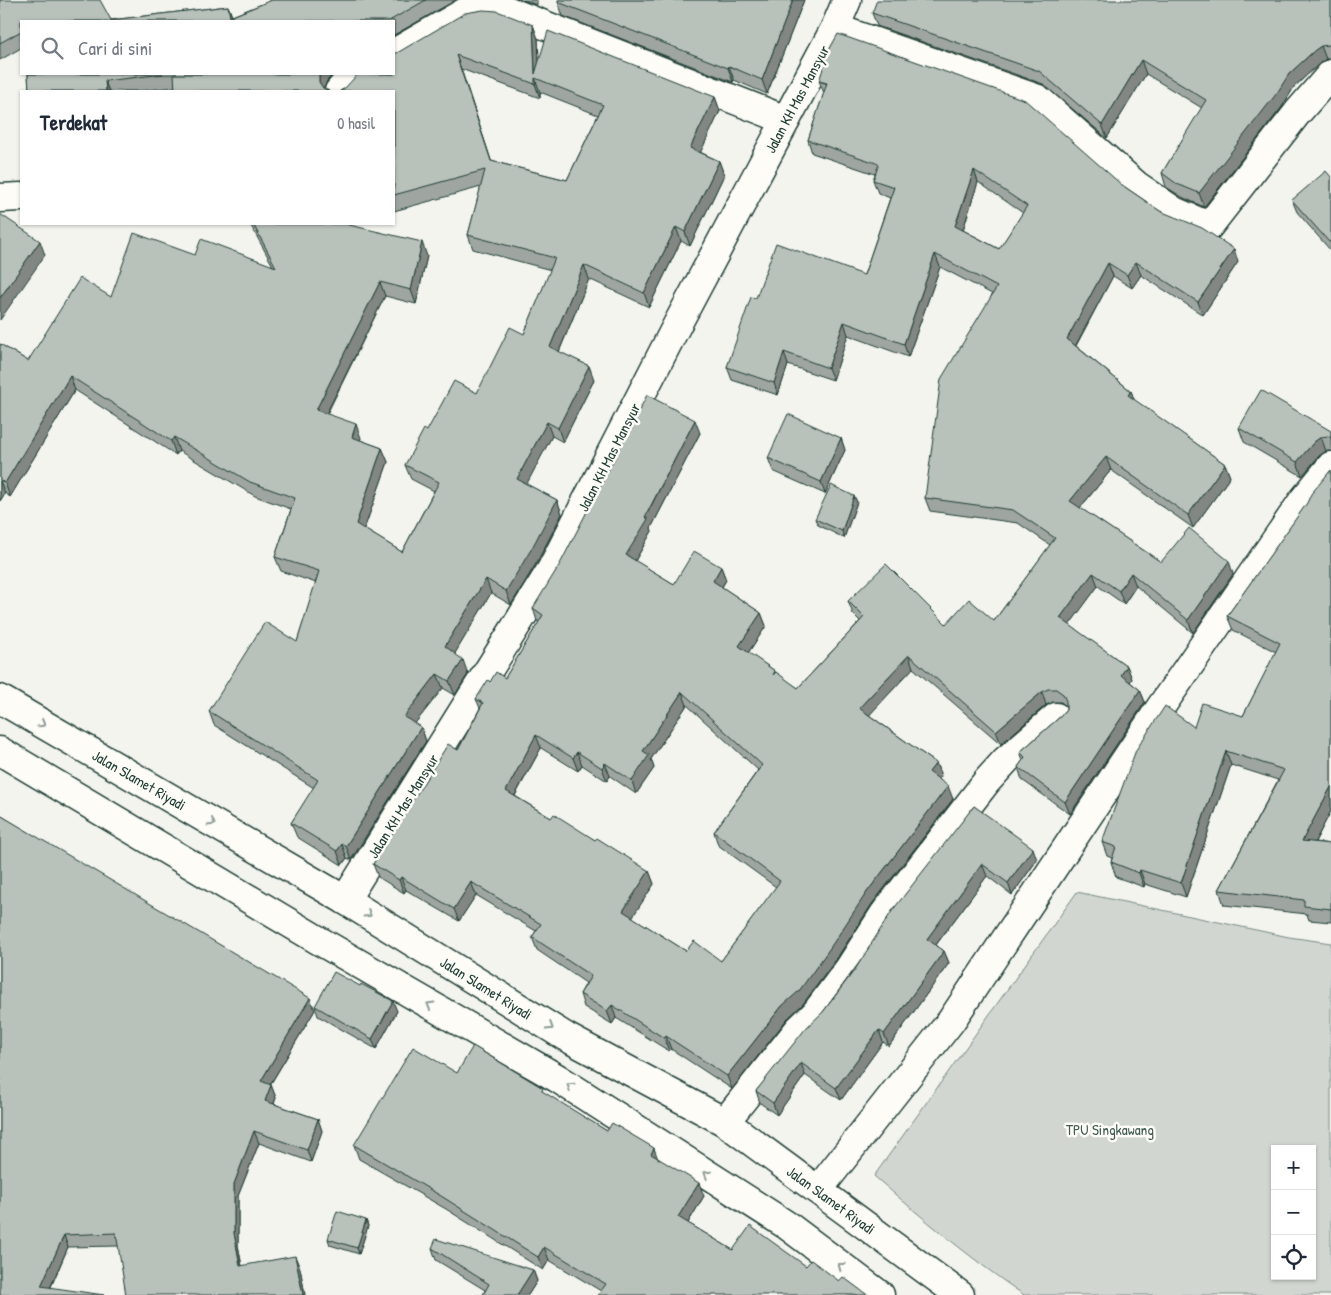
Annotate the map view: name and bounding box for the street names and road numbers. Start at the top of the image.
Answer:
street label: Jalan KH Mas Mansyur [760,41,834,157]
street label: Jalan KH Mas Mansyur [573,399,646,515]
street label: Jalan Slamet Riyadi [88,745,190,815]
street label: Jalan KH Mas Mansyur [362,750,444,862]
street label: Jalan Slamet Riyadi [436,951,536,1025]
street label: Jalan Slamet Riyadi [782,1161,880,1239]

